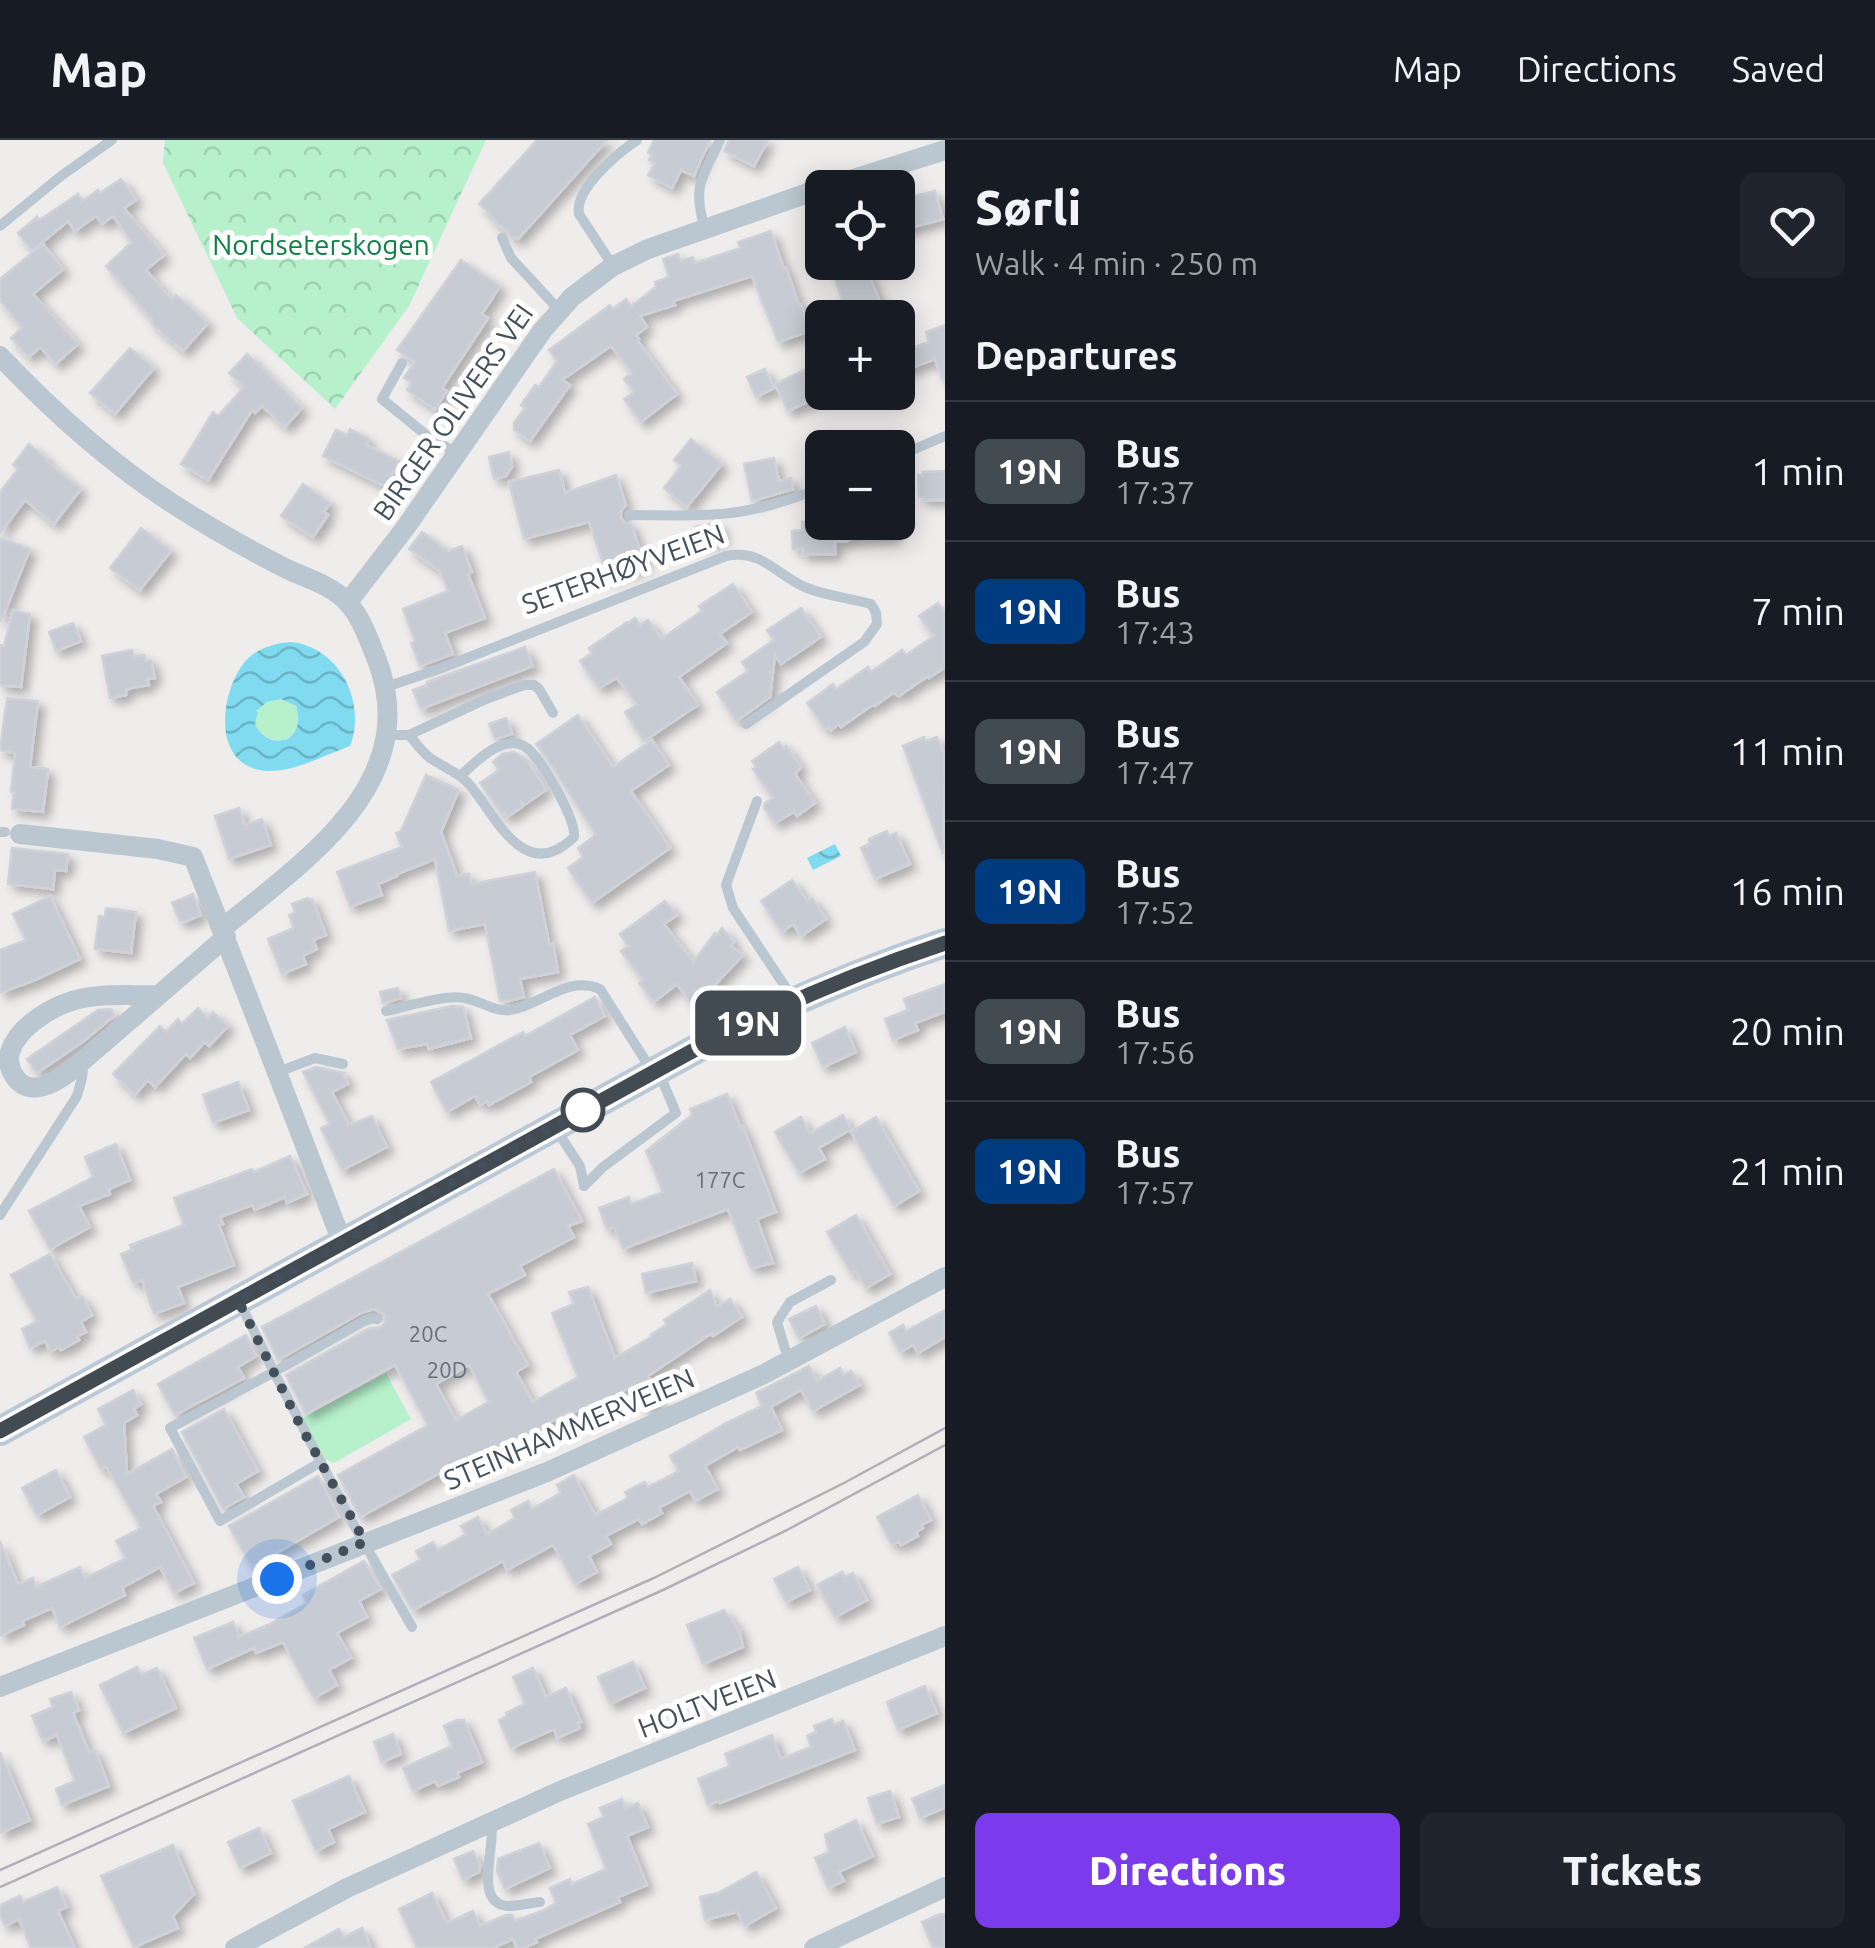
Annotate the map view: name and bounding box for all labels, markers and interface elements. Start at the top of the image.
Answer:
text: Map [50,42,148,96]
text: Map [1393,49,1462,89]
text: Directions [1517,49,1677,89]
text: Saved [1732,49,1825,89]
map controls [805,170,915,540]
button: locate [805,170,915,280]
button: heart [1740,173,1845,278]
text: Sørli [975,180,1081,234]
park label: Nordseterskogen [212,229,430,260]
text: Walk · 4 min · 250 m [975,245,1258,281]
street label: BIRGER OLIVERS VEI [366,298,539,526]
button: + [805,300,915,410]
text: Departures [975,334,1177,376]
button: − [805,430,915,540]
text: Bus [1115,432,1180,474]
text: 1 min [1751,450,1845,492]
text: 19N [997,451,1063,491]
text: 17:37 [1115,474,1195,510]
street label: SETERHØYVEIEN [517,518,728,620]
text: Bus [1115,572,1180,614]
text: 7 min [1751,590,1845,632]
text: 19N [997,591,1063,631]
text: 17:43 [1115,614,1195,650]
text: Bus [1115,712,1180,754]
text: 11 min [1730,730,1845,772]
text: 19N [997,731,1063,771]
text: 17:47 [1115,754,1195,790]
text: Bus [1115,852,1180,894]
text: 16 min [1730,870,1845,912]
text: 19N [997,871,1063,911]
text: 17:52 [1115,894,1195,930]
line badge: 19N [690,990,806,1056]
text: Bus [1115,992,1180,1034]
text: 19N [715,1003,781,1043]
text: 20 min [1730,1010,1845,1052]
text: 19N [997,1011,1063,1051]
text: 17:56 [1115,1034,1195,1070]
unlabelled marker [562,1089,604,1131]
text: Bus [1115,1132,1180,1174]
text: 21 min [1730,1150,1845,1192]
text: 19N [997,1151,1063,1191]
house number: 177C [695,1167,745,1192]
text: 17:57 [1115,1174,1195,1210]
house number: 20C [409,1321,447,1346]
house number: 20D [427,1357,467,1382]
street label: STEINHAMMERVEIEN [439,1362,699,1495]
your location [252,1554,302,1604]
street label: HOLTVEIEN [633,1662,780,1743]
button: Directions [975,1813,1400,1928]
button: Tickets [1420,1813,1845,1928]

